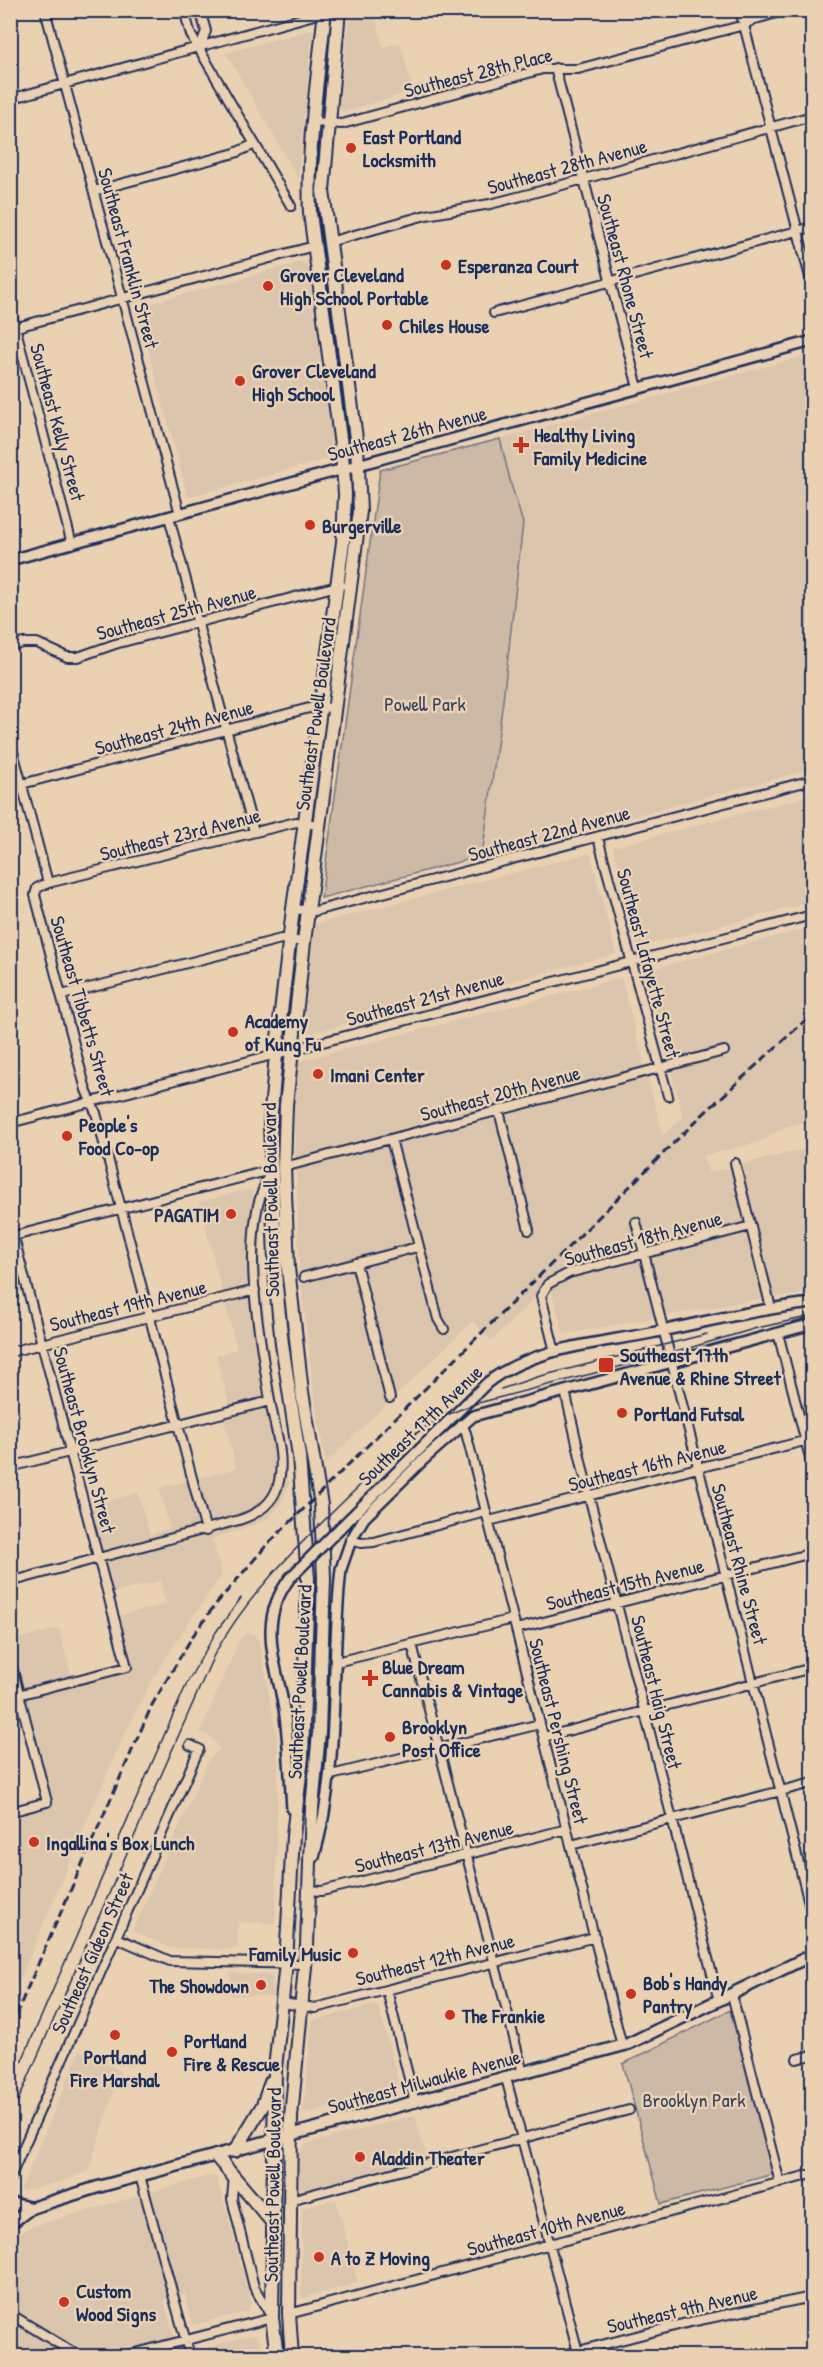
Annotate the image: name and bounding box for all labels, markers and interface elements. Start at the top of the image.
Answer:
street label: Southeast 28th Place [401,41,555,103]
place label: East Portland Locksmith [363,123,461,173]
street label: Southeast 28th Avenue [484,132,650,200]
marker: East Portland Locksmith [344,141,358,155]
street label: Southeast Franklin Street [92,165,166,352]
street label: Southeast Rhone Street [591,191,661,362]
place label: Esperanza Court [458,252,579,280]
marker: Esperanza Court [439,258,453,272]
place label: Grover Cleveland High School Portable [280,261,429,312]
marker: Grover Cleveland High School Portable [261,279,275,293]
place label: Chiles House [399,312,490,339]
marker: Chiles House [380,318,394,332]
street label: Southeast Kelly Street [24,340,92,505]
place label: Grover Cleveland High School [252,357,376,408]
marker: Grover Cleveland High School [233,374,247,388]
street label: Southeast 26th Avenue [325,399,489,467]
place label: Healthy Living Family Medicine [533,421,647,472]
marker: Healthy Living Family Medicine [512,436,530,454]
place label: Burgerville [322,512,401,540]
marker: Burgerville [303,518,317,532]
street label: Southeast 25th Avenue [93,578,259,646]
street label: Southeast Powell Boulevard [288,616,342,812]
park label: Powell Park [384,690,466,717]
street label: Southeast 24th Avenue [92,693,256,761]
street label: Southeast 22nd Avenue [465,798,633,868]
street label: Southeast 23rd Avenue [97,801,263,867]
street label: Southeast Lafayette Street [611,865,688,1062]
street label: Southeast Tibbetts Street [44,913,122,1100]
street label: Southeast 21st Avenue [343,964,507,1032]
place label: Academy of Kung Fu [245,1007,322,1058]
marker: Academy of Kung Fu [226,1025,240,1039]
street label: Southeast 20th Avenue [417,1059,583,1127]
place label: Imani Center [330,1061,425,1088]
marker: Imani Center [311,1067,325,1081]
street label: Southeast Powell Boulevard [255,1102,285,1297]
place label: People's Food Co-op [78,1111,159,1162]
marker: People's Food Co-op [60,1129,74,1143]
place label: PAGATIM [154,1201,219,1228]
street label: Southeast 18th Avenue [561,1204,725,1272]
marker: PAGATIM [224,1207,238,1221]
street label: Southeast 19th Avenue [47,1272,209,1338]
place label: Southeast 17th Avenue & Rhine Street [620,1341,782,1391]
street label: Southeast Brooklyn Street [47,1344,123,1537]
marker: Southeast 17th Avenue & Rhine Street [597,1356,615,1374]
street label: Southeast 17th Avenue [352,1359,488,1491]
place label: Portland Futsal [634,1400,745,1427]
marker: Portland Futsal [615,1406,629,1420]
street label: Southeast 16th Avenue [565,1432,729,1498]
street label: Southeast Rhine Street [706,1481,775,1649]
street label: Southeast 15th Avenue [543,1551,707,1617]
street label: Southeast Powell Boulevard [280,1584,318,1780]
street label: Southeast Haig Street [625,1612,689,1773]
street label: Southeast Pershing Street [523,1635,595,1828]
place label: Blue Dream Cannabis & Vintage [382,1653,523,1704]
marker: Blue Dream Cannabis & Vintage [363,1671,377,1685]
place label: Brooklyn Post Office [402,1713,481,1763]
marker: Brooklyn Post Office [383,1730,397,1744]
street label: Southeast 13th Avenue [352,1813,516,1879]
place label: Ingallina's Box Lunch [46,1829,195,1857]
marker: Ingallina's Box Lunch [27,1835,41,1849]
street label: Southeast Gideon Street [44,1867,140,2038]
street label: Southeast 12th Avenue [353,1926,517,1992]
place label: Family Music [248,1940,342,1968]
marker: Family Music [346,1946,360,1960]
place label: Bob's Handy Pantry [643,1969,728,2020]
place label: The Showdown [149,1972,249,1999]
marker: The Showdown [254,1978,268,1992]
marker: Bob's Handy Pantry [624,1987,638,2001]
place label: The Frankie [461,2002,545,2029]
marker: The Frankie [443,2008,457,2022]
place label: Portland Fire & Rescue [183,2027,280,2077]
marker: Portland Fire Marshal [108,2028,122,2042]
street label: Southeast Milwaukie Avenue [325,2042,523,2120]
place label: Portland Fire Marshal [70,2043,160,2093]
marker: Portland Fire & Rescue [165,2045,179,2059]
park label: Brooklyn Park [642,2086,746,2113]
street label: Southeast Powell Boulevard [257,2087,287,2282]
place label: Aladdin Theater [372,2144,485,2171]
marker: Aladdin Theater [353,2150,367,2164]
street label: Southeast 10th Avenue [464,2194,628,2262]
place label: A to Z Moving [331,2244,430,2272]
marker: A to Z Moving [312,2250,326,2264]
place label: Custom Wood Signs [76,2277,156,2328]
street label: Southeast 9th Avenue [604,2279,760,2339]
marker: Custom Wood Signs [57,2295,71,2309]

